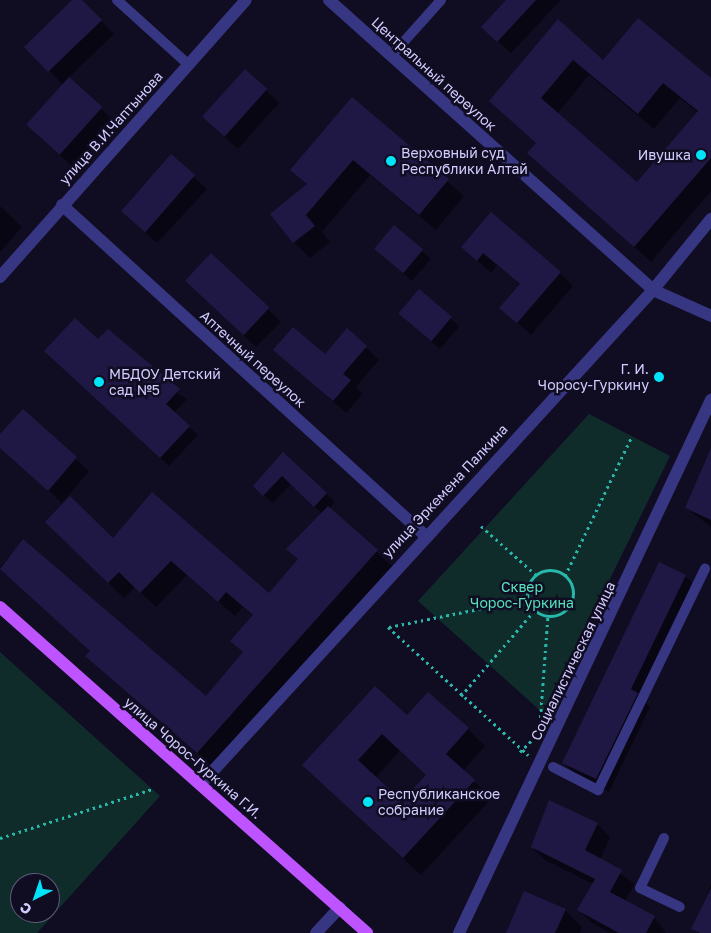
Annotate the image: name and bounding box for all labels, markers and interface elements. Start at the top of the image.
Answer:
street label: Центральный переулок [368,14,500,134]
street label: улица В.И.Чаптынова [56,68,166,188]
place label: Верховный суд Республики Алтай [401,145,528,178]
place label: Ивушка [638,147,691,163]
marker: Ивушка [695,149,707,161]
marker: Верховный суд Республики Алтай [385,155,397,167]
street label: Аптечный переулок [197,307,309,411]
place label: Г. И. Чоросу-Гуркину [538,361,649,394]
place label: МБДОУ Детский сад №5 [109,366,221,398]
marker: Г. И. Чоросу-Гуркину [653,371,665,383]
marker: МБДОУ Детский сад №5 [93,376,105,388]
street label: улица Эркемена Палкина [379,421,511,561]
park label: Сквер Чорос-Гуркина [470,579,574,612]
street label: Социалистическая улица [527,579,619,743]
street label: улица Чорос-Гуркина Г.И. [121,694,265,822]
place label: Республиканское собрание [378,786,500,819]
marker: Республиканское собрание [362,796,374,808]
north arrow [10,873,60,923]
text: С [16,899,35,919]

